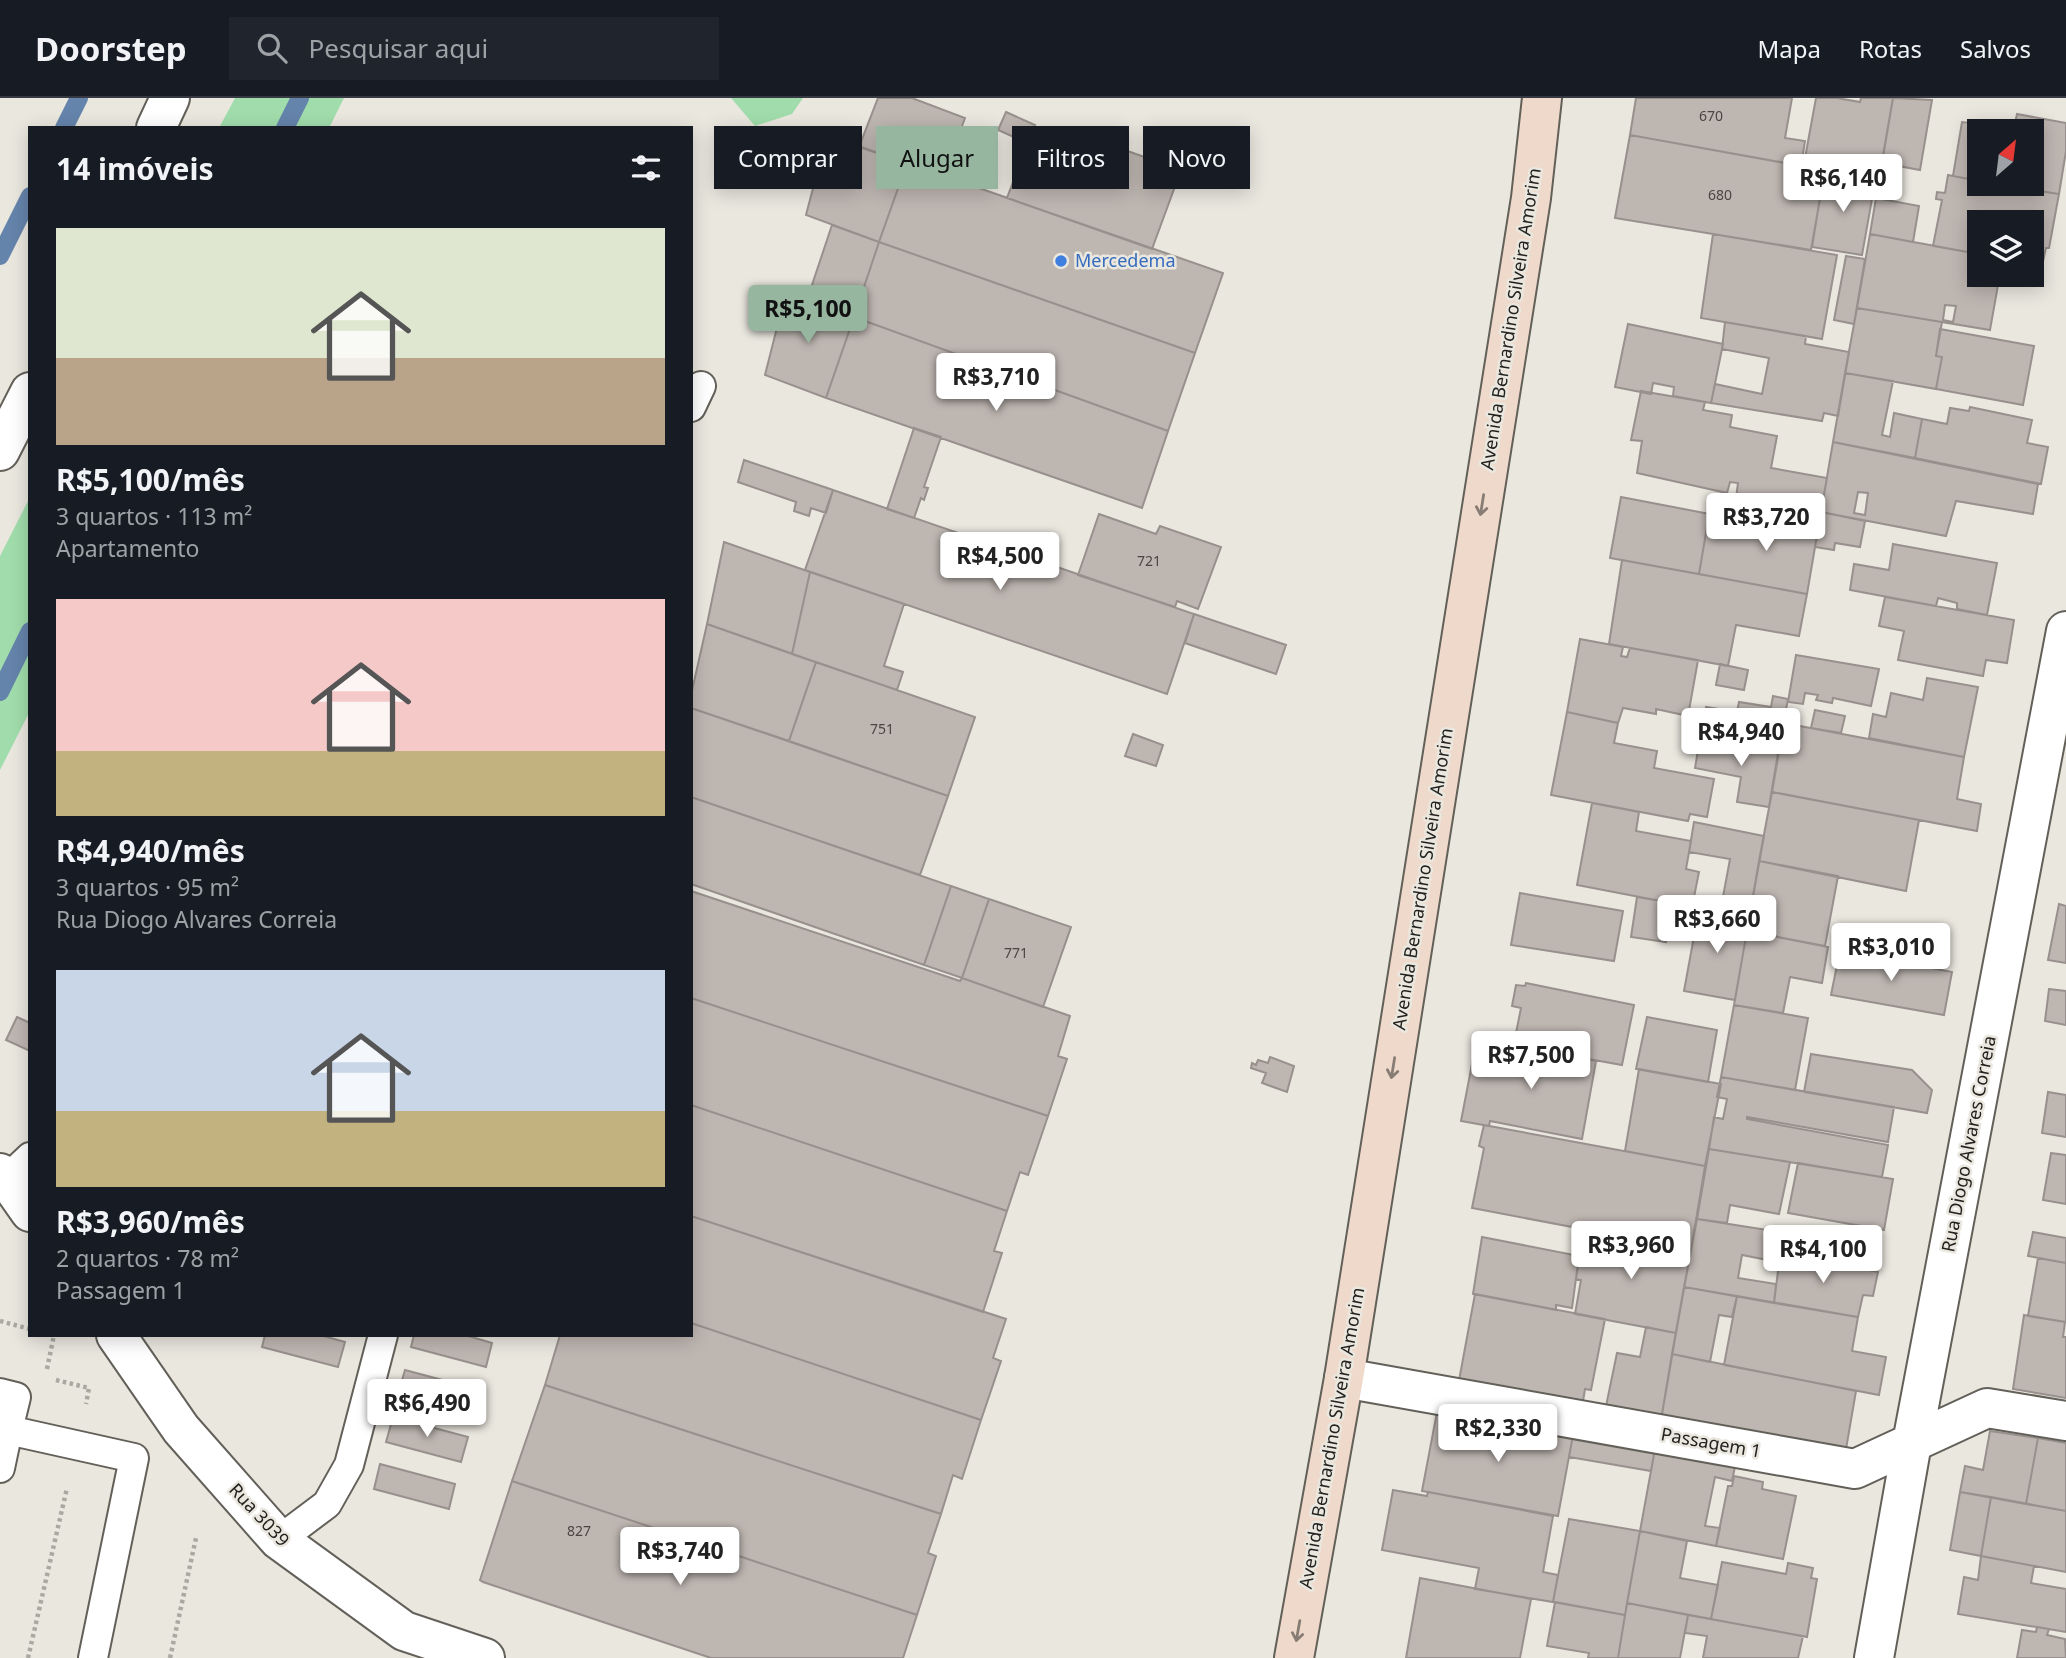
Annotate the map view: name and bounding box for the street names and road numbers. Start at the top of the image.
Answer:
street label: Avenida Bernardino Silveira Amorim [1474,166,1546,472]
street label: Avenida Bernardino Silveira Amorim [1386,726,1458,1032]
street label: Rua Diogo Alvares Correia [1935,1034,2001,1254]
street label: Avenida Bernardino Silveira Amorim [1293,1285,1369,1590]
street label: Passagem 1 [1659,1421,1763,1463]
street label: Rua 3039 [224,1478,295,1551]

